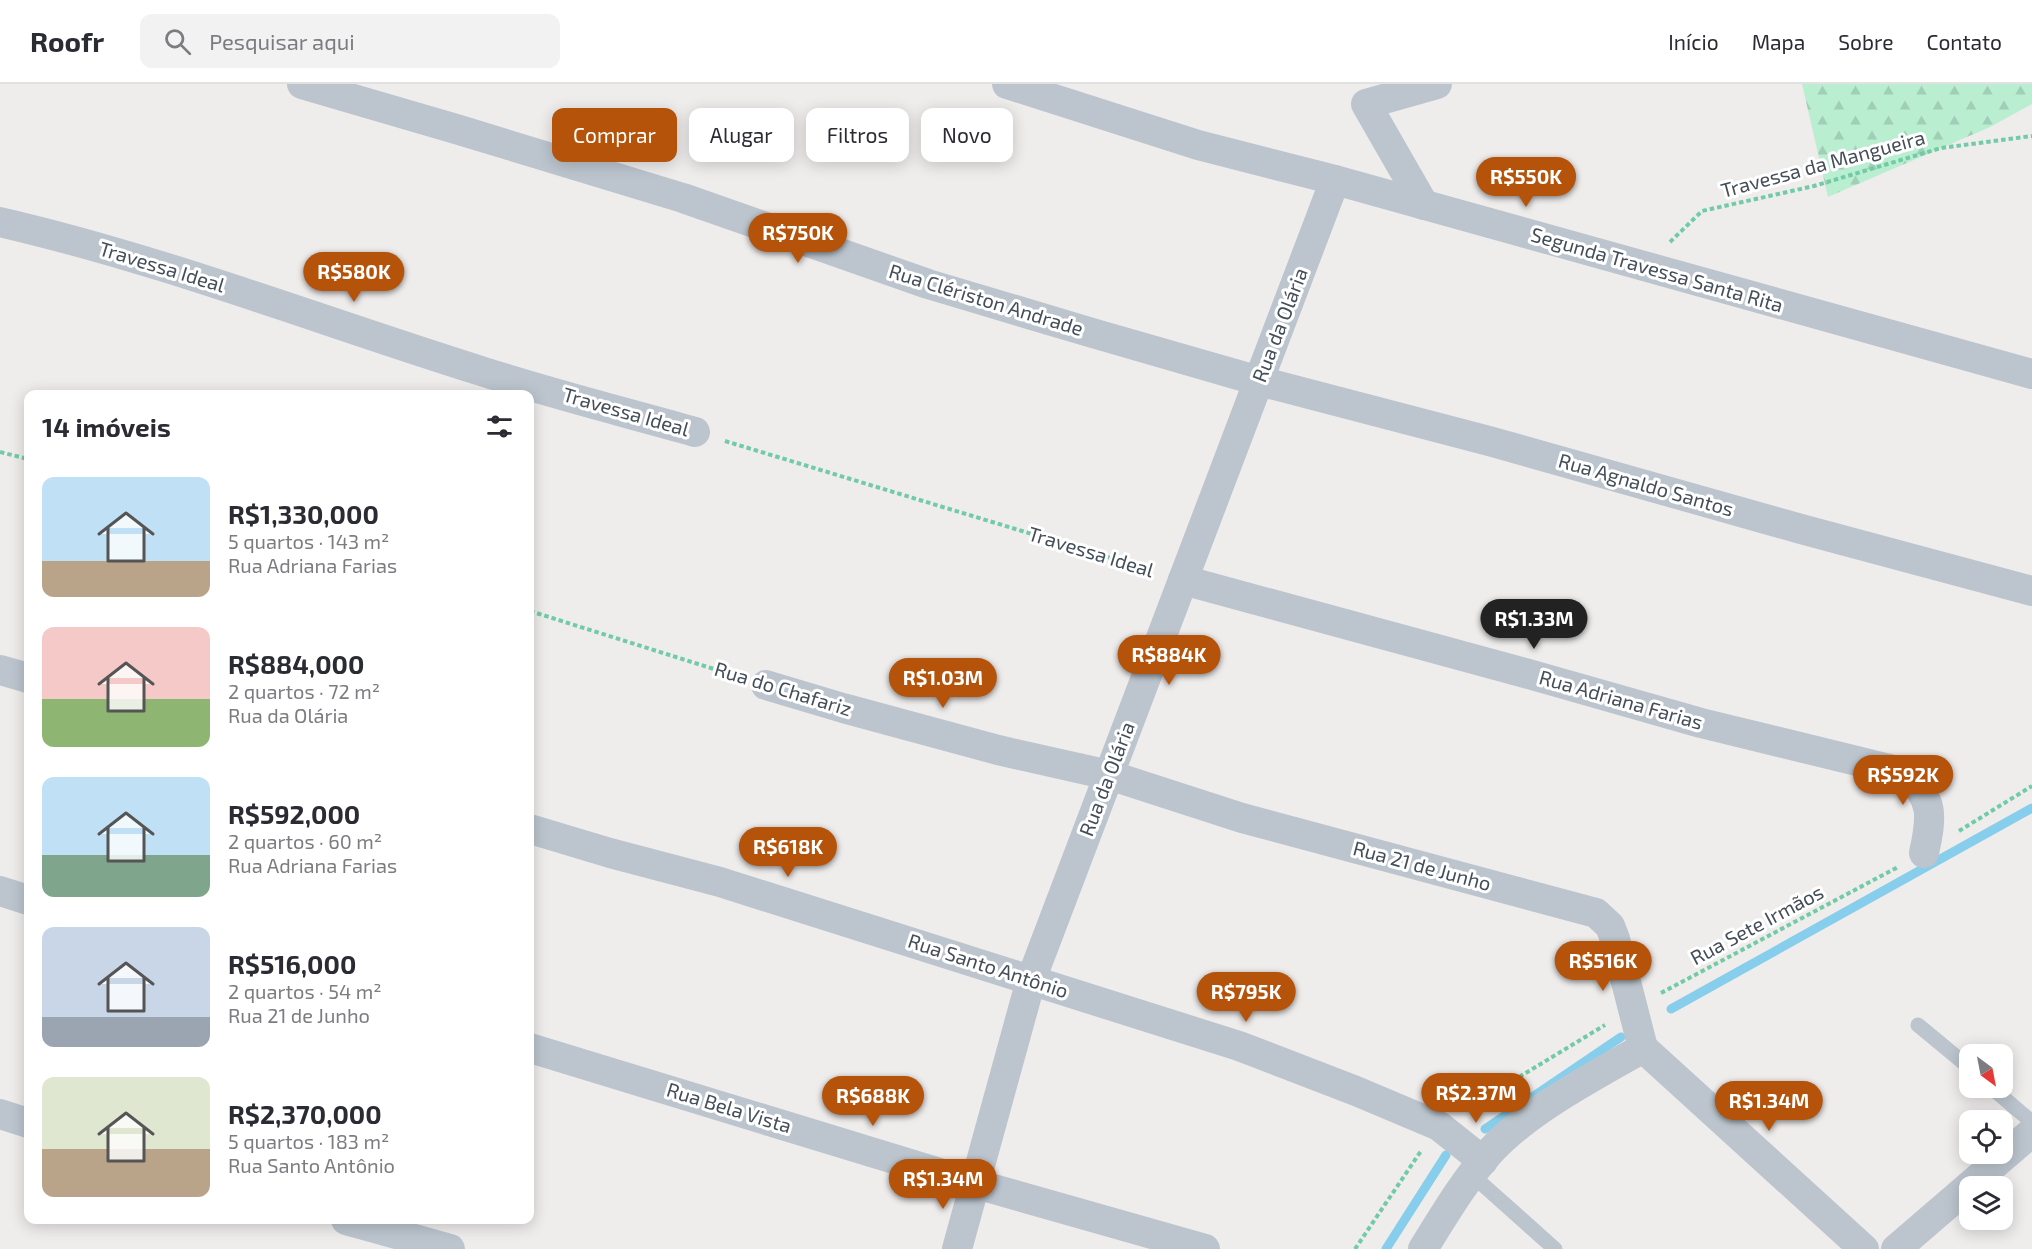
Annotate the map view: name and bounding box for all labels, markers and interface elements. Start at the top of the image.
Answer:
search box [140,14,560,68]
text: Roofr [30,24,104,58]
icon: search [161,25,194,58]
text: Pesquisar aqui [209,28,355,54]
text: Início [1668,29,1719,54]
text: Mapa [1752,29,1805,54]
text: Sobre [1838,29,1893,54]
text: Contato [1926,29,2002,54]
chip: Comprar [552,108,677,162]
chip: Alugar [689,108,794,162]
chip: Filtros [806,108,909,162]
chip: Novo [921,108,1013,162]
street label: Travessa da Mangueira [1718,124,1927,202]
pin: R$550K [1477,157,1575,208]
text: R$550K [1490,164,1562,188]
pin: R$750K [749,213,847,264]
text: R$750K [762,220,834,244]
street label: Segunda Travessa Santa Rita [1528,222,1786,317]
street label: Travessa Ideal [97,236,228,297]
pin: R$580K [305,252,403,303]
street label: Rua Clériston Andrade [886,258,1086,340]
text: R$580K [317,259,391,283]
street label: Rua da Olária [1246,264,1312,385]
street label: Travessa Ideal [560,382,692,441]
icon: filters [483,410,516,443]
text: 14 imóveis [42,411,171,442]
street label: Rua Agnaldo Santos [1556,448,1737,521]
text: R$1,330,000 [228,498,379,529]
icon: home [90,501,162,573]
street label: Travessa Ideal [1026,521,1157,582]
text: 5 quartos · 143 m² [228,529,389,553]
text: Rua Adriana Farias [228,553,397,577]
pin: R$1.33M [1479,599,1589,650]
text: R$1.33M [1494,606,1574,630]
pin: R$884K [1120,635,1218,686]
text: R$884K [1132,642,1206,666]
text: R$884,000 [228,648,364,679]
icon: home [90,651,162,723]
street label: Rua do Chafariz [712,656,855,720]
pin: R$1.03M [888,658,998,709]
street label: Rua Adriana Farias [1537,664,1706,734]
text: R$1.03M [903,665,983,689]
text: 2 quartos · 72 m² [228,679,380,703]
text: Rua da Olária [228,703,348,727]
street label: Rua da Olária [1073,718,1139,839]
pin: R$592K [1854,755,1952,806]
text: R$592K [1867,762,1939,786]
text: R$592,000 [228,798,360,829]
icon: home [90,801,162,873]
pin: R$618K [739,827,837,878]
text: 2 quartos · 60 m² [228,829,382,853]
text: R$618K [753,834,823,858]
street label: Rua 21 de Junho [1351,835,1494,895]
text: Rua Adriana Farias [228,853,397,877]
street label: Rua Sete Irmãos [1686,879,1827,969]
street label: Rua Santo Antônio [905,928,1071,1002]
pin: R$516K [1554,941,1652,992]
text: R$516,000 [228,948,356,979]
text: R$516K [1569,948,1637,972]
icon: home [90,951,162,1023]
pin: R$795K [1197,972,1295,1023]
text: 2 quartos · 54 m² [228,979,382,1003]
text: R$795K [1211,979,1281,1003]
text: Rua 21 de Junho [228,1003,370,1027]
north arrow [1959,1044,2013,1098]
map controls [1959,1044,2013,1230]
pin: R$2.37M [1421,1073,1531,1124]
pin: R$688K [824,1076,922,1127]
street label: Rua Bela Vista [664,1077,795,1137]
text: R$2.37M [1435,1080,1517,1104]
pin: R$1.34M [1714,1081,1824,1132]
text: R$688K [836,1083,910,1107]
text: R$1.34M [1729,1088,1809,1112]
text: R$2,370,000 [228,1098,382,1129]
icon: home [90,1101,162,1173]
button: locate [1959,1110,2013,1164]
text: 5 quartos · 183 m² [228,1129,389,1153]
text: Rua Santo Antônio [228,1153,395,1177]
pin: R$1.34M [888,1159,998,1210]
text: R$1.34M [903,1166,983,1190]
button: layers [1959,1176,2013,1230]

